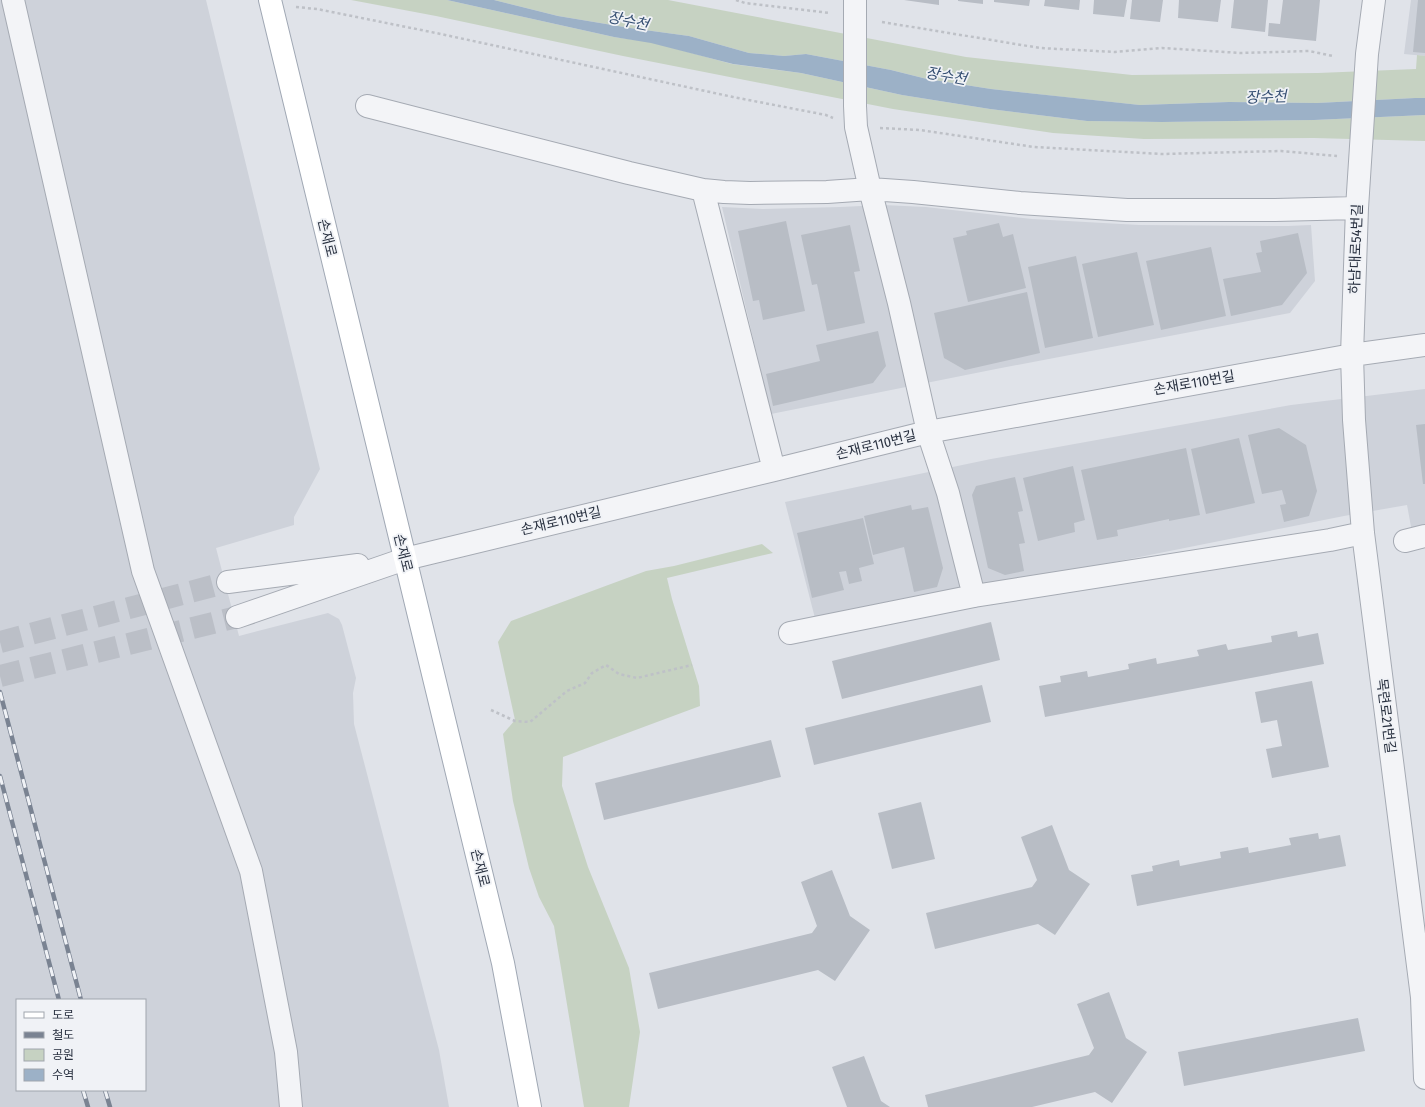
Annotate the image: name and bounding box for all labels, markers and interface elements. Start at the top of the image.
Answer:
water label: 장수천 [606,8,652,35]
water label: 장수천 [924,64,970,89]
water label: 장수천 [1245,87,1289,107]
street label: 하남대로54번길 [1346,203,1366,295]
street label: 손재로 [314,217,340,259]
street label: 손재로110번길 [1152,367,1236,399]
street label: 손재로110번길 [834,427,918,463]
street label: 손재로110번길 [519,503,603,539]
street label: 손재로 [390,532,416,574]
street label: 목련로21번길 [1373,677,1399,755]
street label: 손재로 [467,847,493,889]
legend [16,999,146,1091]
text: 도로 [52,1008,74,1022]
text: 철도 [52,1028,74,1042]
text: 공원 [52,1048,74,1062]
text: 수역 [52,1068,74,1082]

